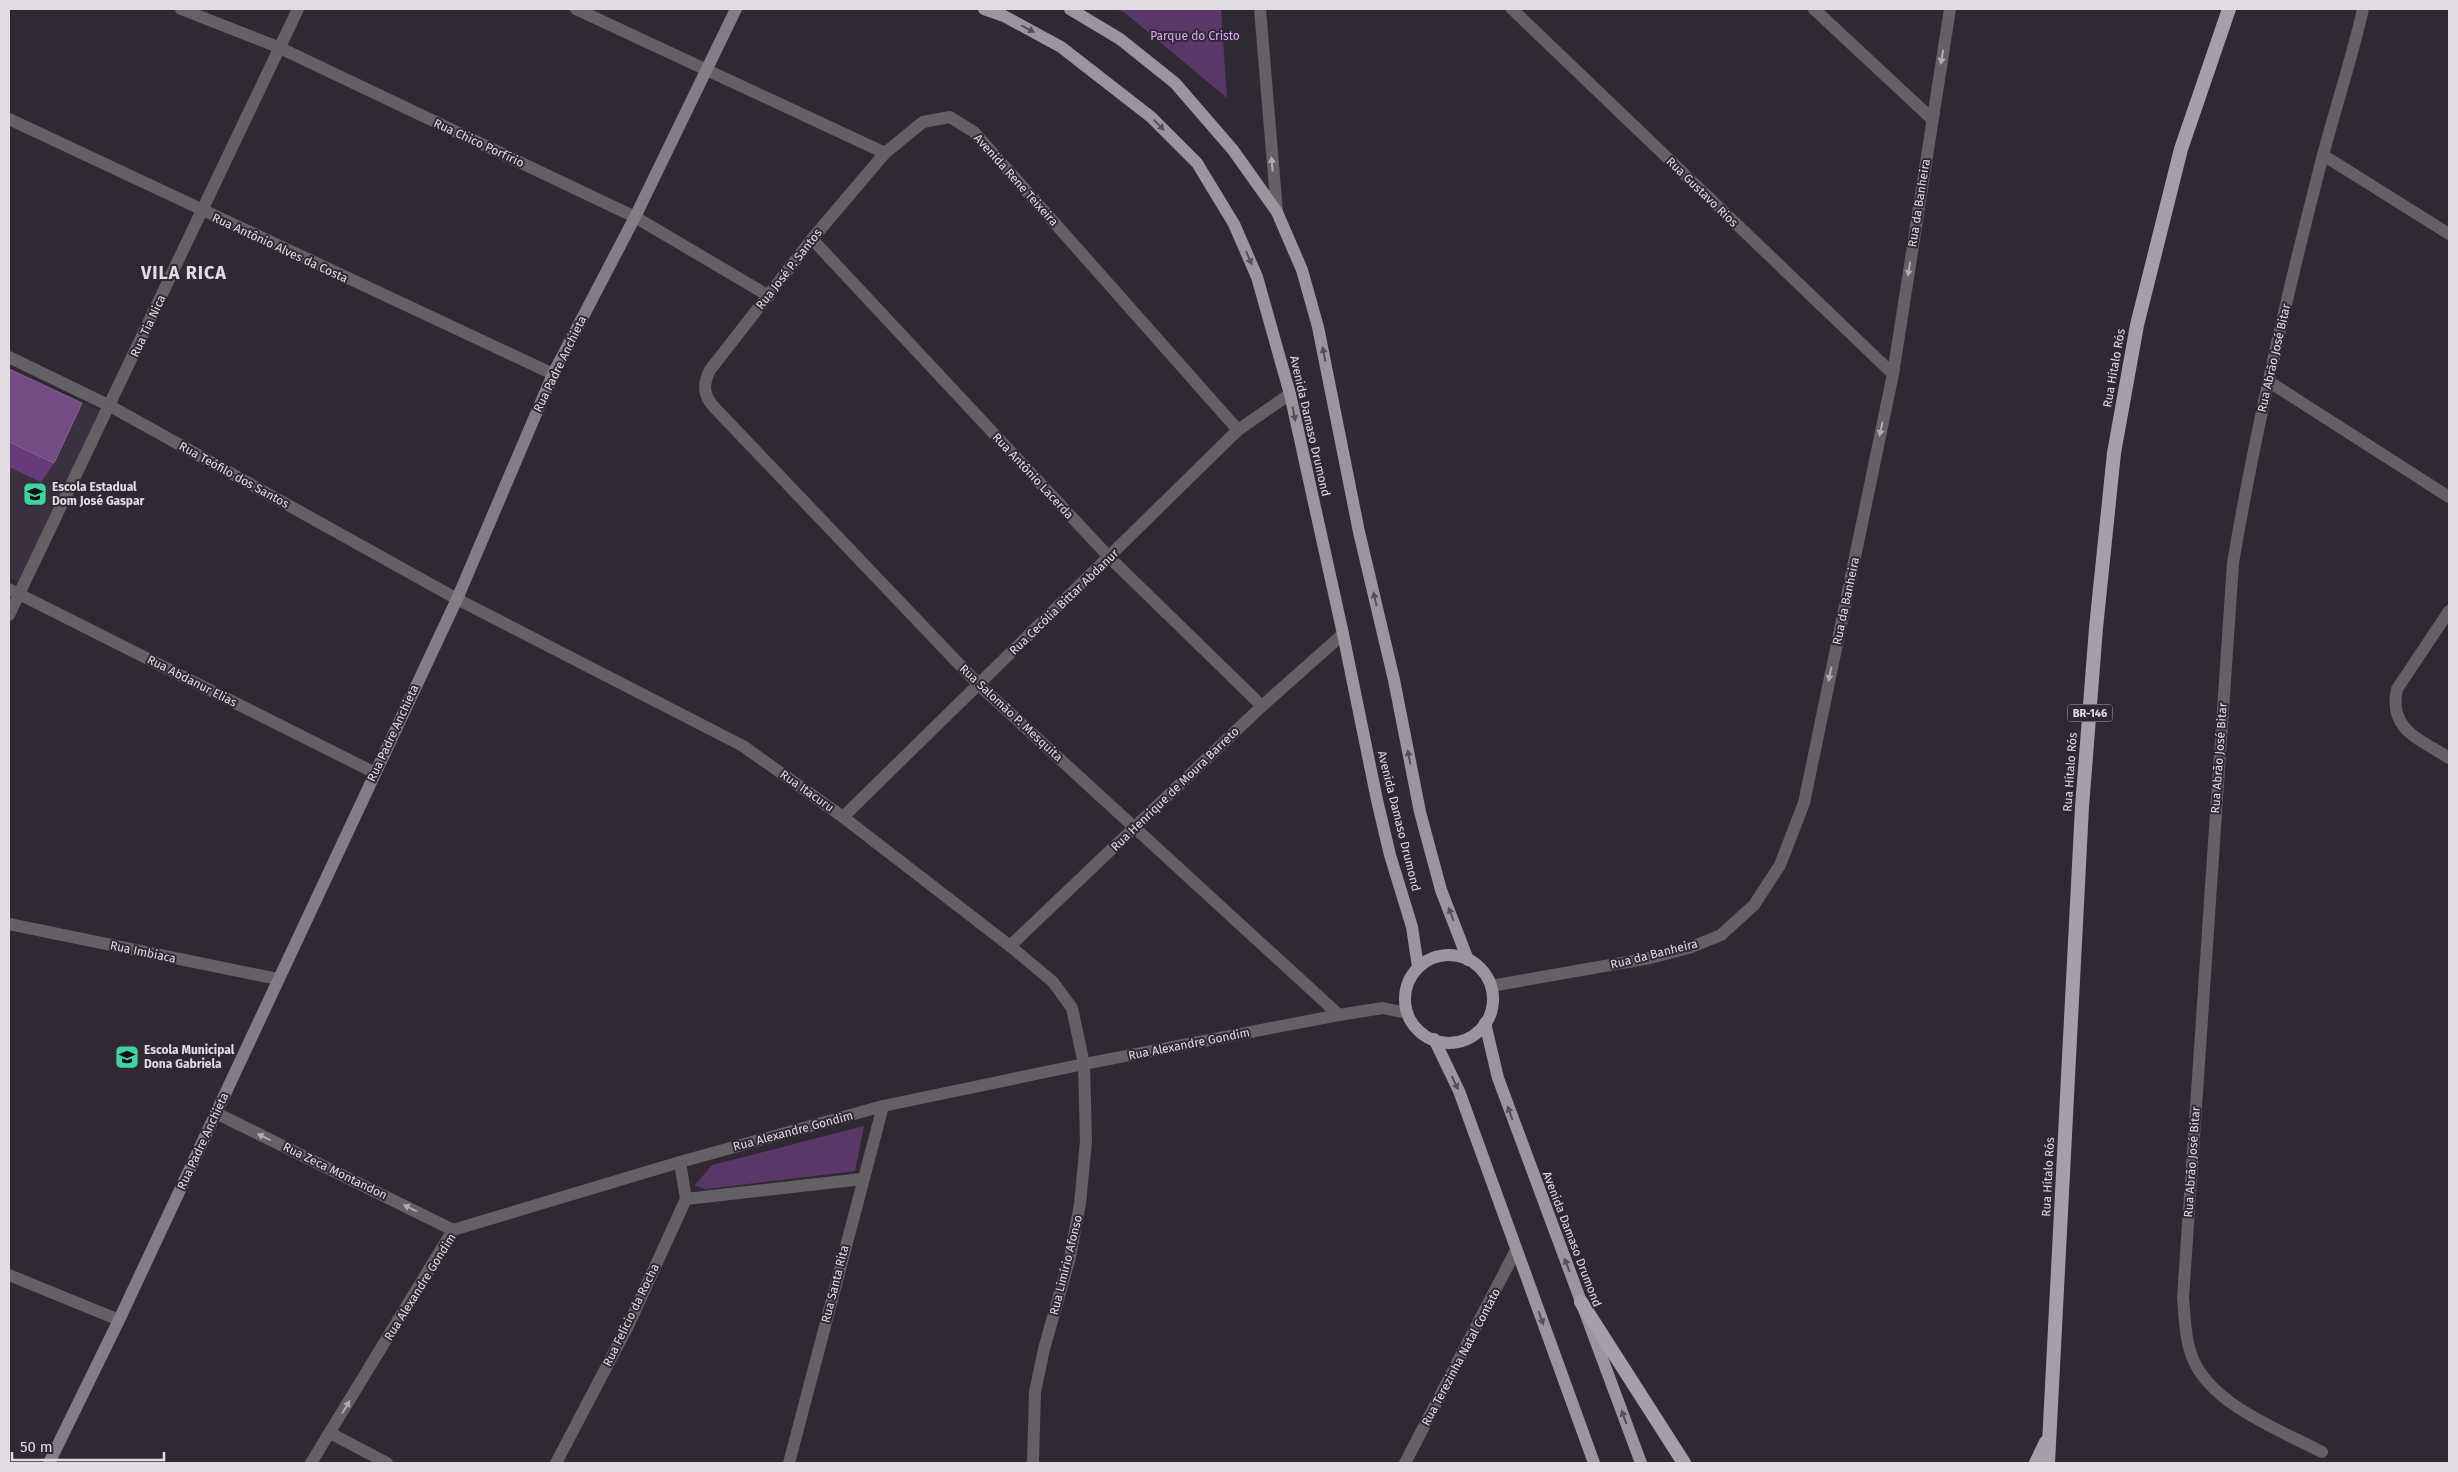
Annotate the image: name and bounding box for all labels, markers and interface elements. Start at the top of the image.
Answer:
one-way arrow [1021,25,1035,33]
park label: Parque do Cristo [1150,29,1240,43]
one-way arrow [1938,49,1946,65]
street label: Rua Chico Porfírio [432,116,526,170]
one-way arrow [1152,119,1164,131]
street label: Avenida Rene Teixeira [971,131,1061,229]
street label: Rua Gustavo Rios [1663,154,1741,230]
one-way arrow [1268,155,1276,171]
street label: Rua da Banheira [1905,158,1933,248]
street label: Rua Antônio Alves da Costa [210,210,350,286]
street label: Rua José P. Santos [753,226,825,312]
one-way arrow [1245,251,1253,265]
district label: VILA RICA [140,262,227,284]
one-way arrow [1904,262,1912,278]
street label: Rua Tia Nica [128,293,168,359]
street label: Rua Abrão José Bitar [2255,302,2293,414]
street label: Rua Padre Anchieta [531,314,589,414]
street label: Rua Hítalo Rós [2100,327,2128,408]
one-way arrow [1319,346,1327,362]
street label: Avenida Damaso Drumond [1287,354,1333,498]
one-way arrow [1290,406,1298,421]
one-way arrow [1877,422,1885,437]
street label: Rua Antônio Lacerda [990,430,1076,522]
street label: Rua Teófilo dos Santos [177,439,292,511]
place label: Escola Estadual Dom José Gaspar [52,480,144,508]
school or university icon: Escola Estadual Dom José Gaspar [22,481,48,507]
street label: Rua Cecólia Bittar Abdanur [1007,546,1122,658]
street label: Rua da Banheira [1830,556,1862,646]
one-way arrow [1371,591,1379,606]
street label: Rua Abdanur Elias [145,652,240,710]
street label: Rua Salomão P. Mesquita [957,662,1065,764]
one-way arrow [1826,667,1834,683]
street label: Rua Padre Anchieta [364,682,422,784]
street label: Rua Abrão José Bitar [2208,702,2230,814]
road number: BR-146 [2068,704,2112,721]
street label: Rua Henrique de Moura Barreto [1108,724,1242,854]
street label: Rua Hítalo Rós [2060,731,2080,812]
street label: Avenida Damaso Drumond [1375,749,1423,893]
one-way arrow [1405,750,1413,765]
street label: Rua Itacuru [777,767,837,815]
one-way arrow [1446,907,1454,921]
street label: Rua da Banheira [1609,936,1699,972]
street label: Rua Imbiaca [109,938,177,966]
street label: Rua Alexandre Gondim [1127,1025,1251,1063]
place label: Escola Municipal Dona Gabriela [144,1043,235,1071]
school or university icon: Escola Municipal Dona Gabriela [114,1044,140,1070]
one-way arrow [1451,1076,1459,1090]
street label: Rua Padre Anchieta [174,1090,232,1192]
one-way arrow [1506,1105,1514,1120]
street label: Rua Abrão José Bitar [2181,1106,2203,1218]
street label: Rua Alexandre Gondim [732,1108,854,1154]
one-way arrow [257,1132,271,1140]
street label: Rua Hítalo Rós [2039,1137,2057,1217]
street label: Rua Zeca Montandon [281,1140,389,1202]
street label: Avenida Damaso Drumond [1540,1169,1604,1309]
one-way arrow [403,1204,417,1212]
street label: Rua Limírio Afonso [1047,1214,1085,1316]
street label: Rua Alexandre Gondim [381,1231,459,1343]
street label: Rua Santa Rita [819,1244,851,1324]
one-way arrow [1563,1257,1571,1272]
street label: Rua Felício da Rocha [600,1261,662,1369]
street label: Rua Terezinha Natal Contato [1419,1286,1503,1428]
one-way arrow [1537,1311,1545,1326]
one-way arrow [342,1400,351,1413]
one-way arrow [1620,1410,1627,1425]
scale bar [12,1430,165,1462]
text: 50 m [20,1438,53,1456]

